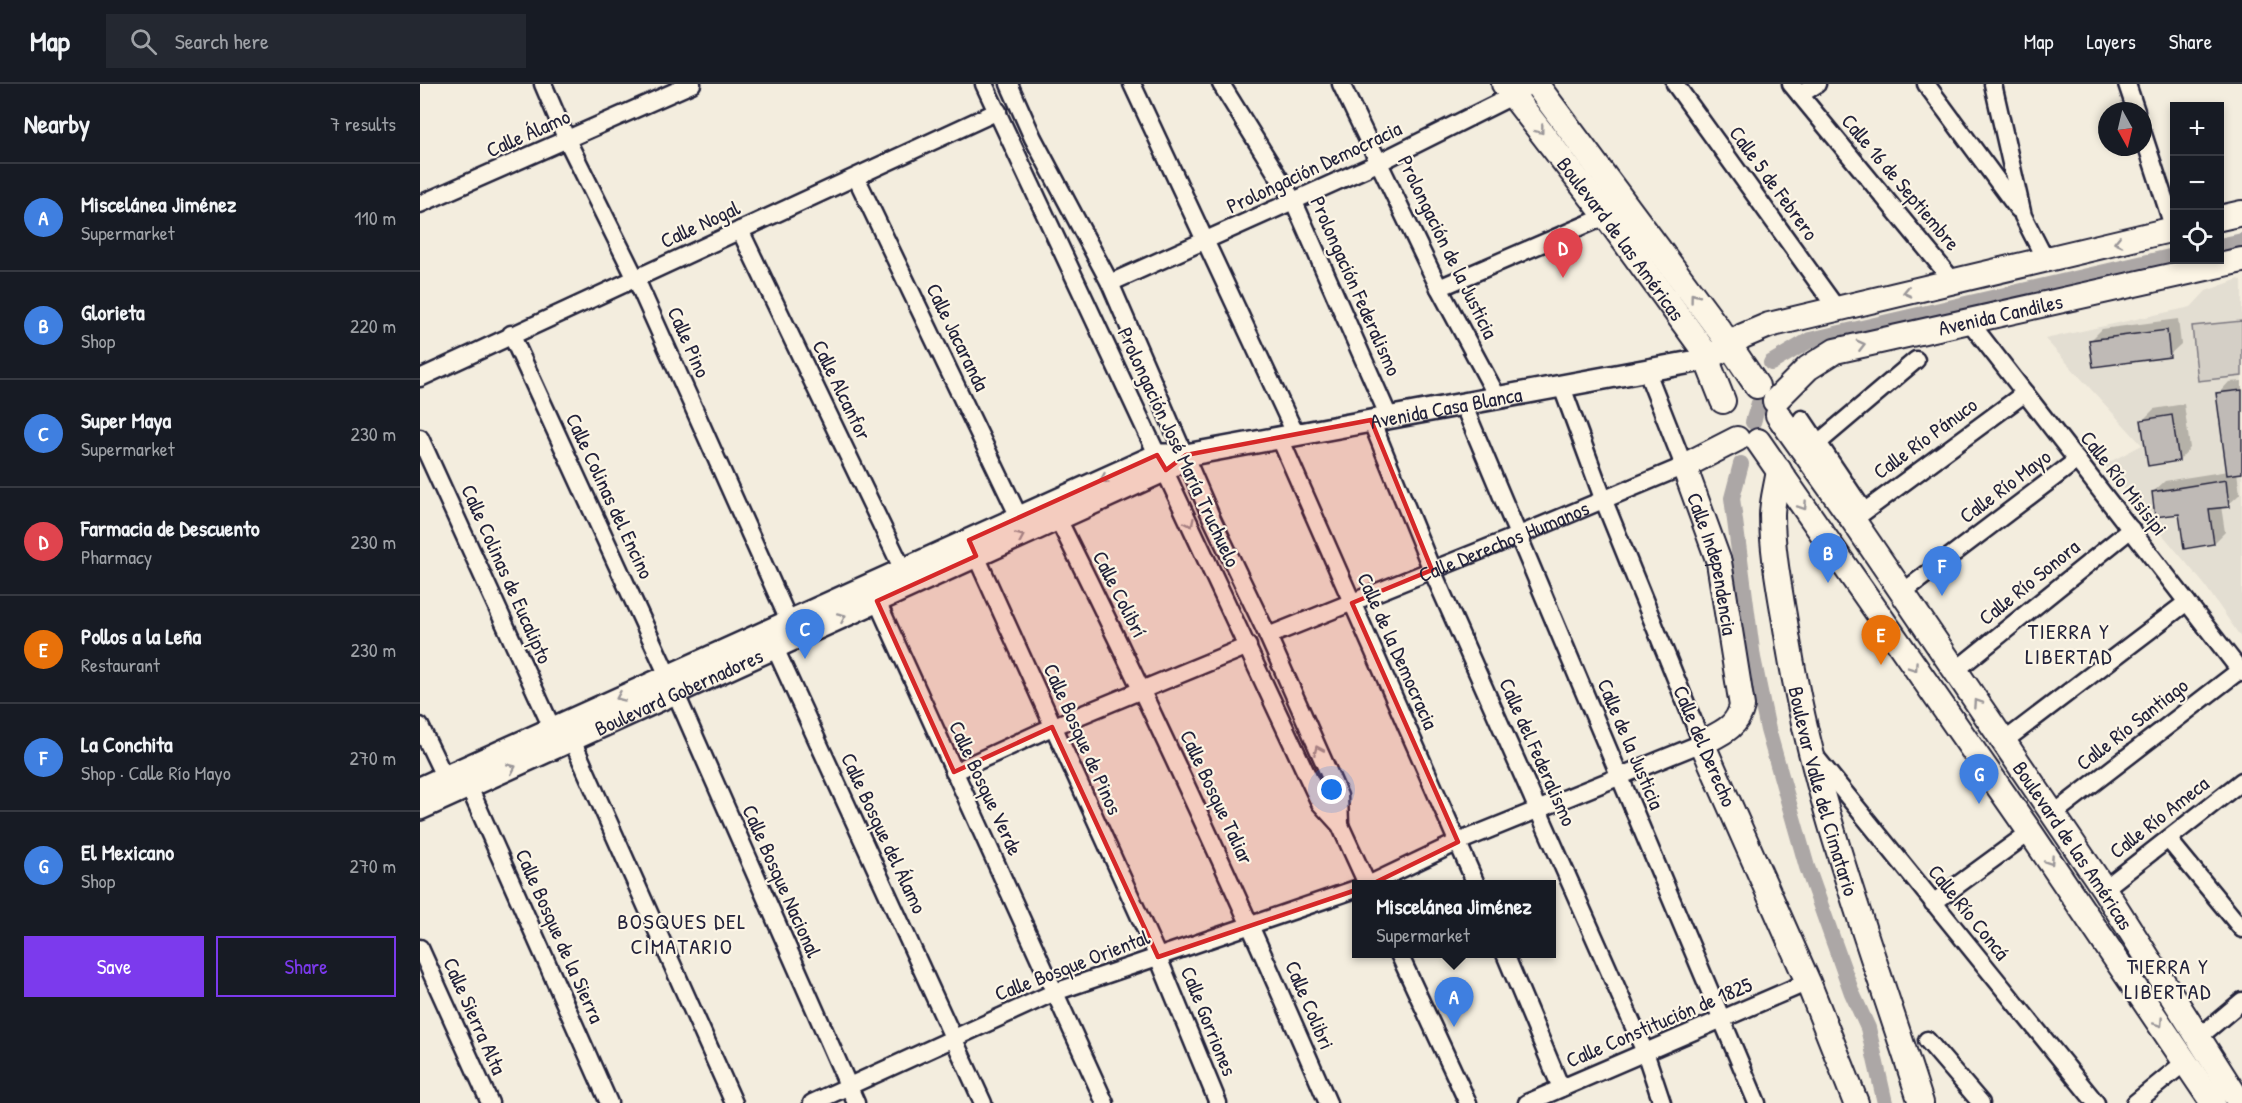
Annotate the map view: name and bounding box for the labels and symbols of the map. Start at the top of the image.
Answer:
street label: Calle Álamo [482,102,574,164]
north arrow [2098,102,2152,156]
street label: Calle 16 de Septiembre [1835,107,1967,257]
street label: Prolongación Democracia [1222,114,1406,220]
street label: Calle 5 de Febrero [1723,120,1825,246]
one-way arrow [1533,124,1544,135]
street label: Prolongación de la Justicia [1391,150,1505,344]
street label: Boulevard de las Américas [1551,150,1692,326]
street label: Prolongación Federalismo [1303,192,1409,380]
street label: Calle Nogal [655,193,745,255]
pin: D [1544,228,1582,278]
one-way arrow [2113,235,2123,248]
street label: Calle Jacaranda [919,278,997,396]
one-way arrow [1903,284,1913,297]
street label: Avenida Candiles [1935,286,2065,342]
one-way arrow [1690,293,1701,304]
street label: Calle Pino [661,302,717,382]
street label: Prolongación José María Truchuelo [1111,322,1247,572]
street label: Calle Alcanfor [805,335,879,445]
one-way arrow [1856,339,1866,352]
street label: Avenida Casa Blanca [1368,379,1524,435]
street label: Calle Río Pánuco [1867,390,1983,486]
street label: Calle Colinas del Encino [559,409,661,583]
street label: Calle Río Misisipi [2074,424,2174,542]
street label: Calle Río Mayo [1953,442,2057,530]
one-way arrow [1099,472,1110,484]
street label: Calle Colinas de Eucalipto [454,480,560,668]
street label: Calle Independencia [1680,488,1745,637]
street label: Calle Derechos Humanos [1414,493,1593,589]
one-way arrow [1796,500,1807,511]
one-way arrow [1183,517,1195,528]
one-way arrow [1013,532,1024,544]
street label: Calle Río Sonora [1973,532,2085,632]
pin: B [1808,534,1848,583]
street label: Calle Colibrí [1086,546,1154,642]
pin: F [1922,546,1961,596]
street label: Calle de la Democracia [1350,568,1446,734]
pin: C [786,610,824,659]
one-way arrow [836,613,847,625]
pin: E [1862,616,1900,665]
district label: TIERRA Y LIBERTAD [2025,616,2113,671]
street label: Boulevard Gobernadores [590,641,767,742]
street label: Calle Bosque de Pinos [1037,659,1129,819]
one-way arrow [1907,660,1918,671]
street label: Calle Río Santiago [2070,671,2194,777]
street label: Calle del Federalismo [1492,673,1584,831]
street label: Calle de la Justicia [1590,674,1672,814]
street label: Calle del Derecho [1666,681,1744,811]
street label: Boulevar Valle del Cimatario [1782,684,1866,899]
one-way arrow [615,690,626,702]
one-way arrow [1973,699,1984,710]
street label: Calle Bosque Verde [942,716,1030,860]
street label: Calle Bosque Taliar [1173,725,1261,869]
one-way arrow [1314,745,1326,756]
street label: Calle Bosque del Álamo [834,748,934,918]
pin: G [1960,754,1998,804]
street label: Boulevard de las Américas [2006,755,2141,935]
one-way arrow [505,763,516,775]
street label: Calle Río Ameca [2103,769,2215,865]
your location [1317,775,1346,804]
street label: Calle Bosque Nacional [735,800,829,962]
street label: Calle Bosque de la Sierra [509,844,611,1028]
one-way arrow [2043,854,2054,865]
street label: Calle Río Concá [1921,858,2017,966]
district label: BOSQUES DEL CIMATARIO [617,906,747,961]
street label: Calle Bosque Oriental [990,922,1154,1008]
district label: TIERRA Y LIBERTAD [2124,951,2212,1006]
street label: Calle Sierra Alta [436,953,514,1079]
street label: Calle Colibri [1278,956,1342,1054]
street label: Calle Gorriones [1174,962,1244,1080]
street label: Calle Constitución de 1825 [1561,970,1757,1074]
pin: A [1434,978,1474,1027]
one-way arrow [2152,1016,2163,1027]

